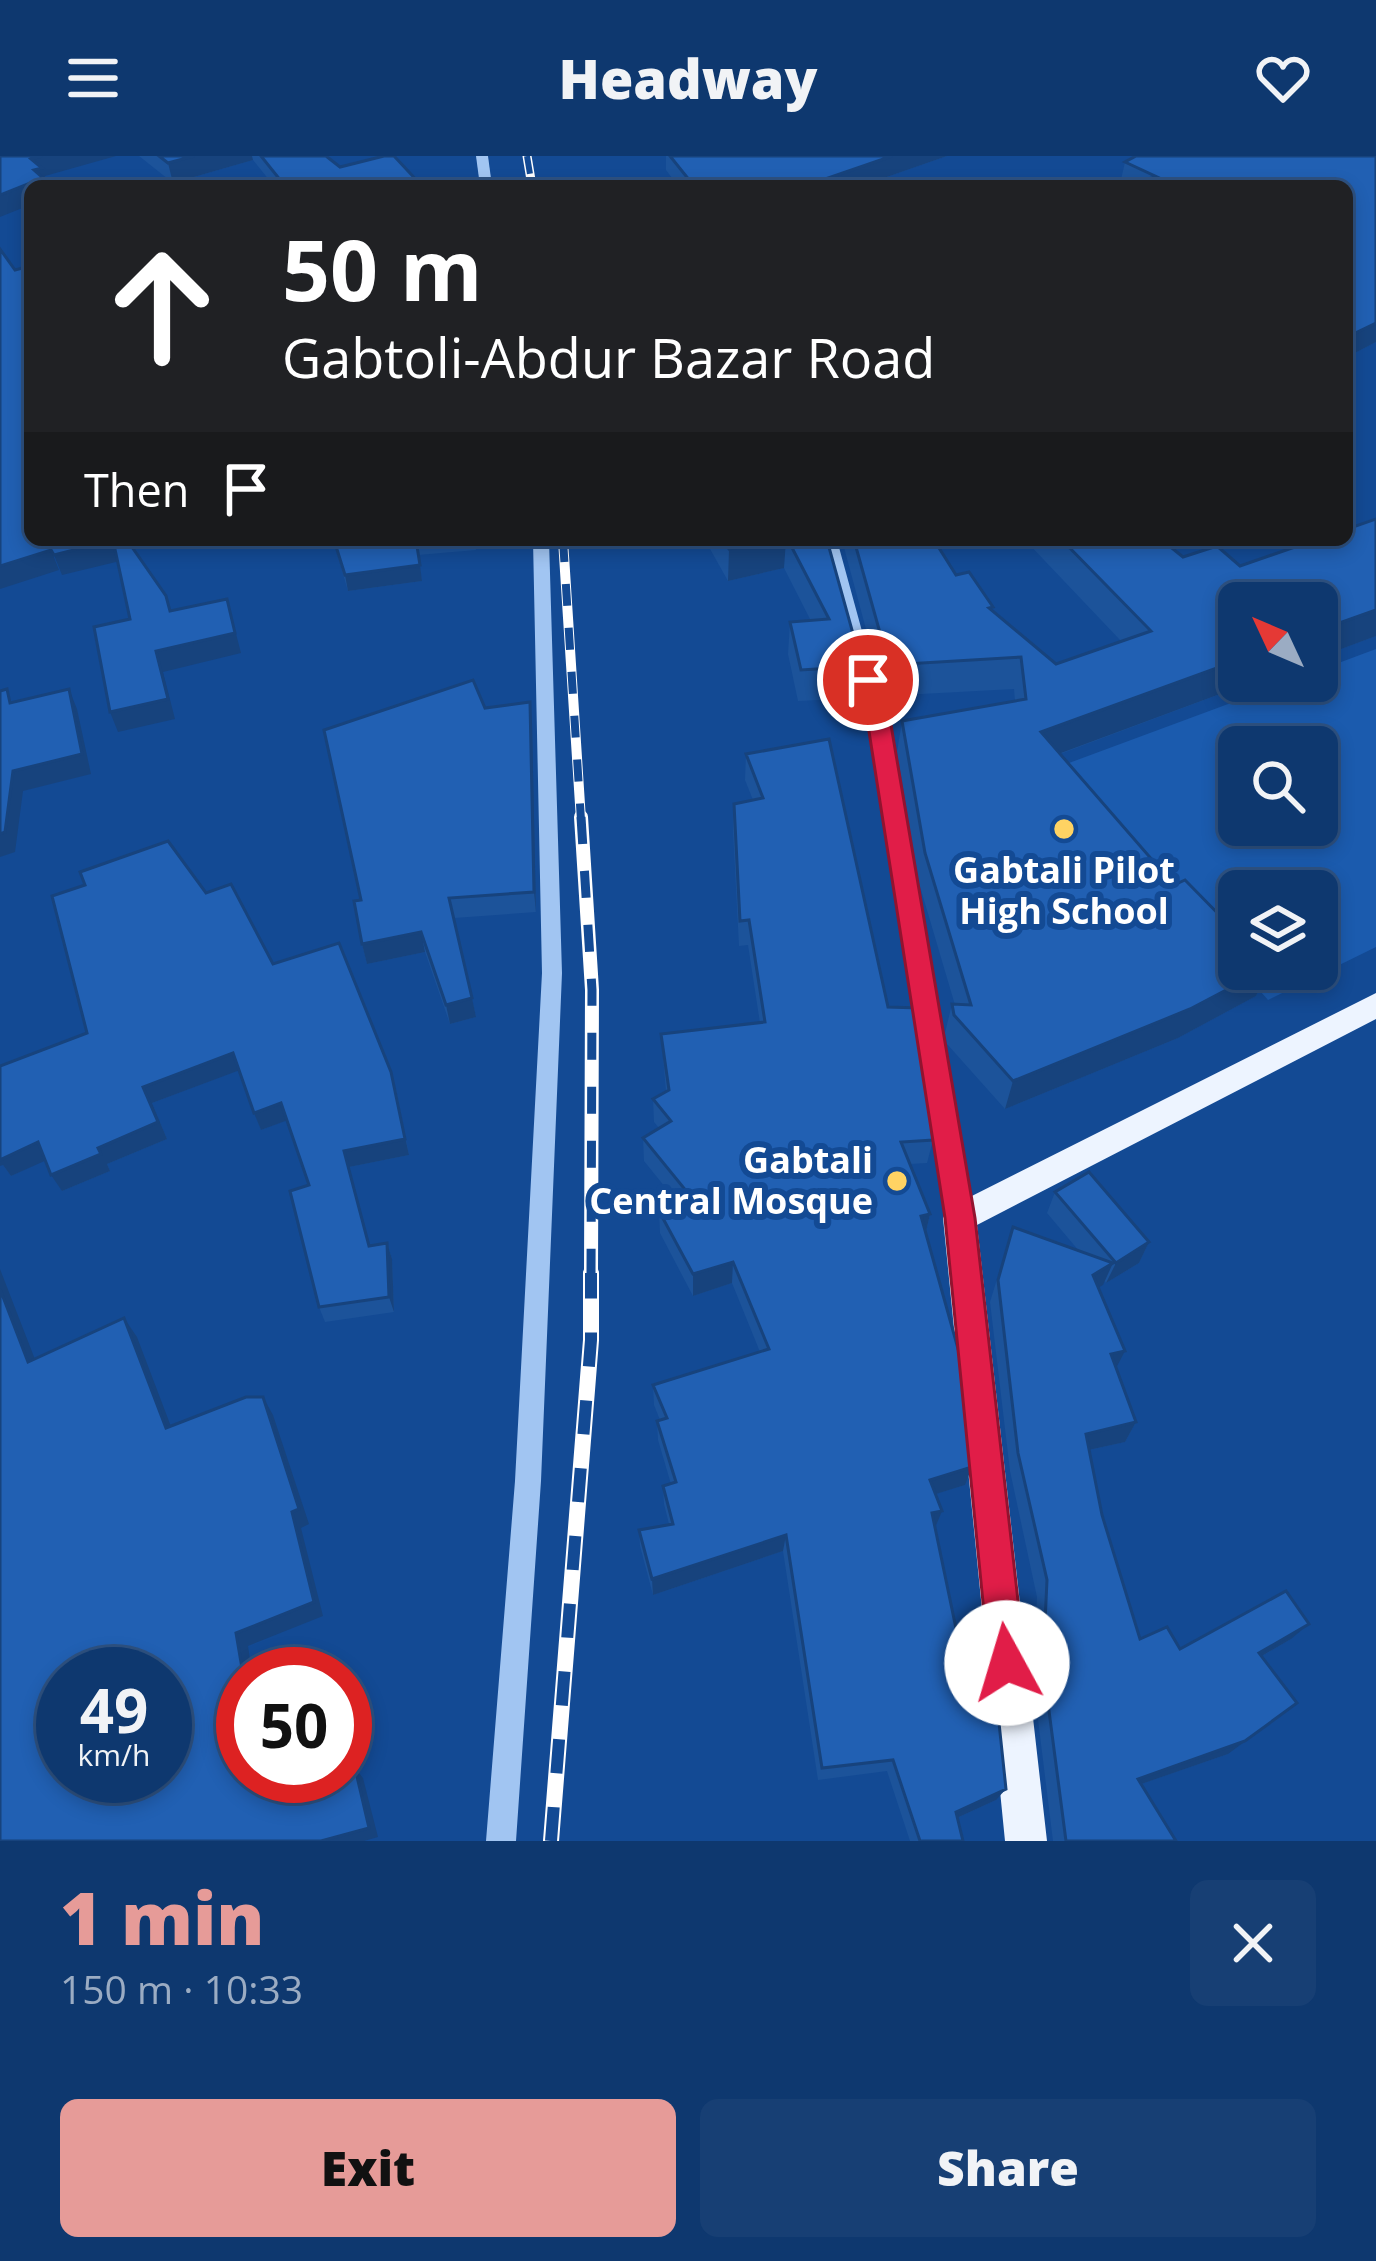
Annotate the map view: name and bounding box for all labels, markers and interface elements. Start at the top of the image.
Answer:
text: Headway [559,41,817,115]
icon: menu [60,45,126,111]
icon: heart [1250,45,1316,111]
text: 50 m [282,211,482,326]
icon: ahead [84,228,240,384]
text: Gabtoli-Abdur Bazar Road [282,320,935,394]
icon: arrive [213,456,279,522]
text: Then [84,459,189,520]
north arrow [1218,582,1338,702]
map controls [1218,582,1338,990]
pin [817,629,919,731]
icon: arrive [835,647,901,713]
button: search [1218,726,1338,846]
marker: Gabtali Pilot High School [1051,816,1077,842]
place label: Gabtali Pilot High School [953,845,1175,935]
button: layers [1218,870,1338,990]
place label: Gabtali Central Mosque [589,1135,873,1225]
marker: Gabtali Central Mosque [884,1168,910,1194]
position arrow [944,1600,1070,1726]
speed limit sign: 50 [216,1647,372,1803]
text: 49 [80,1669,148,1751]
text: km/h [78,1734,150,1775]
text: 1 min [60,1868,265,1966]
button: close [1190,1880,1316,2006]
text: 150 m · 10:33 [60,1962,303,2015]
button: Exit [60,2099,676,2237]
button: Share [700,2099,1316,2237]

